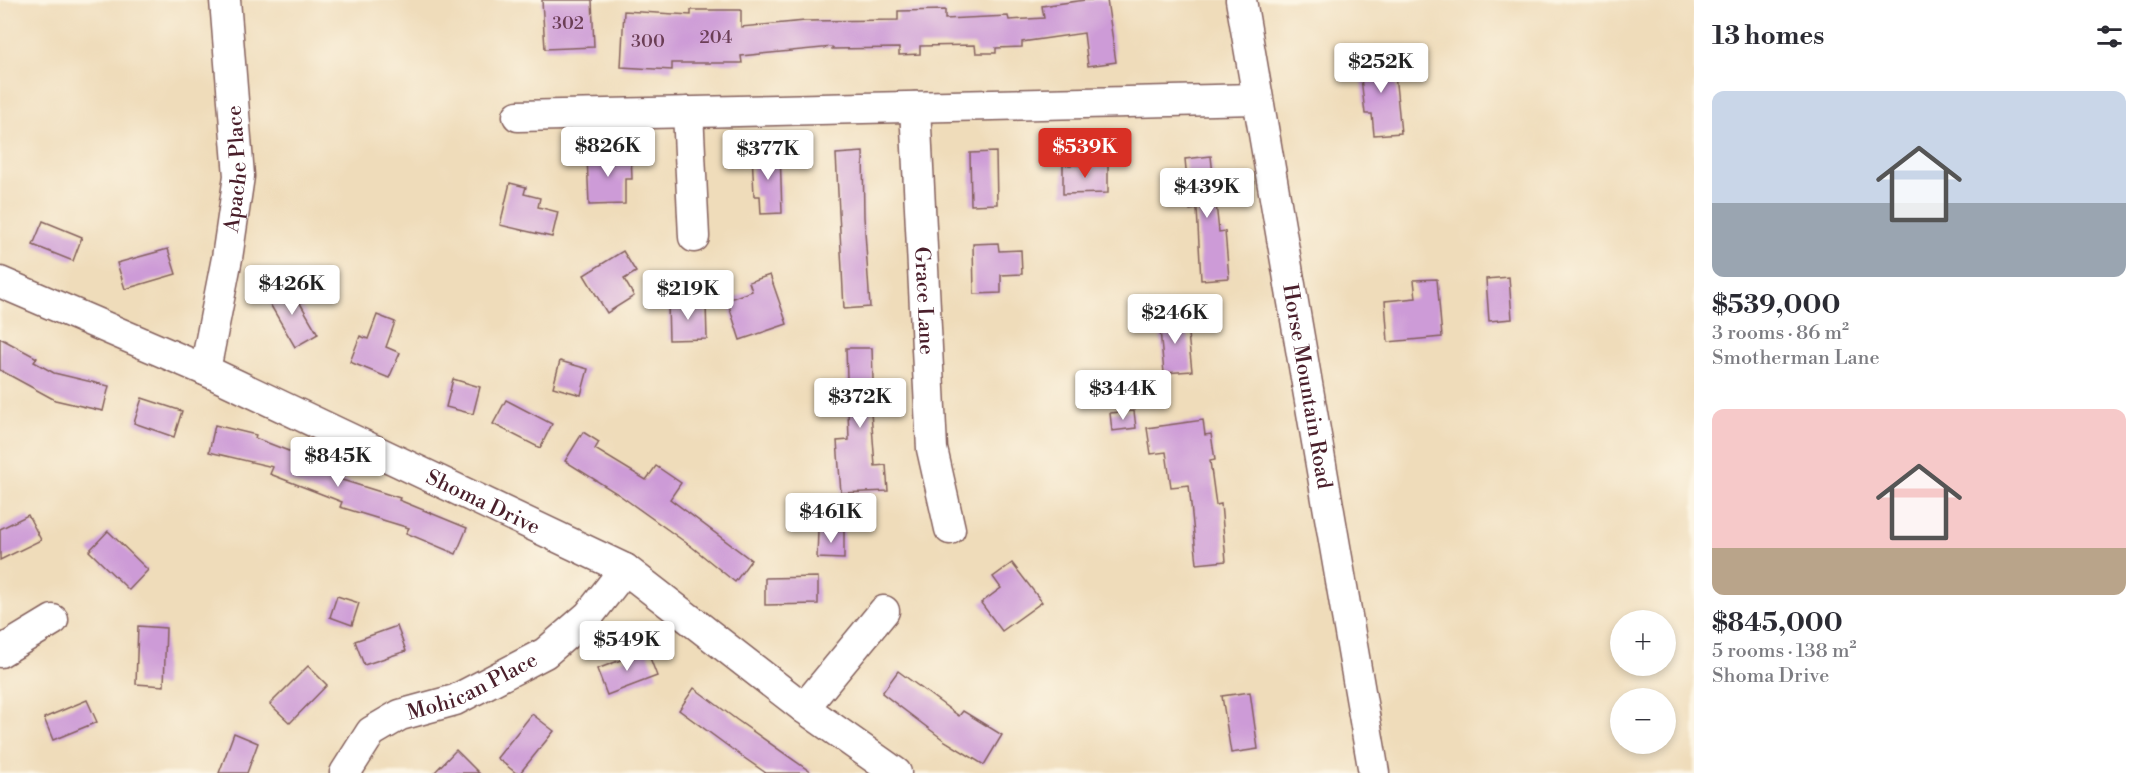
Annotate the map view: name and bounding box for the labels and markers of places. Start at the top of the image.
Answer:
pin: $252K [1339,43,1423,94]
pin: $826K [566,127,650,178]
pin: $539K [1043,128,1127,179]
pin: $377K [726,130,810,181]
pin: $439K [1165,168,1249,219]
pin: $426K [250,265,334,316]
pin: $219K [646,270,730,321]
pin: $246K [1133,294,1217,345]
pin: $344K [1081,370,1165,421]
pin: $372K [818,378,902,429]
pin: $845K [296,437,380,488]
pin: $461K [789,493,873,544]
pin: $549K [585,621,669,672]

